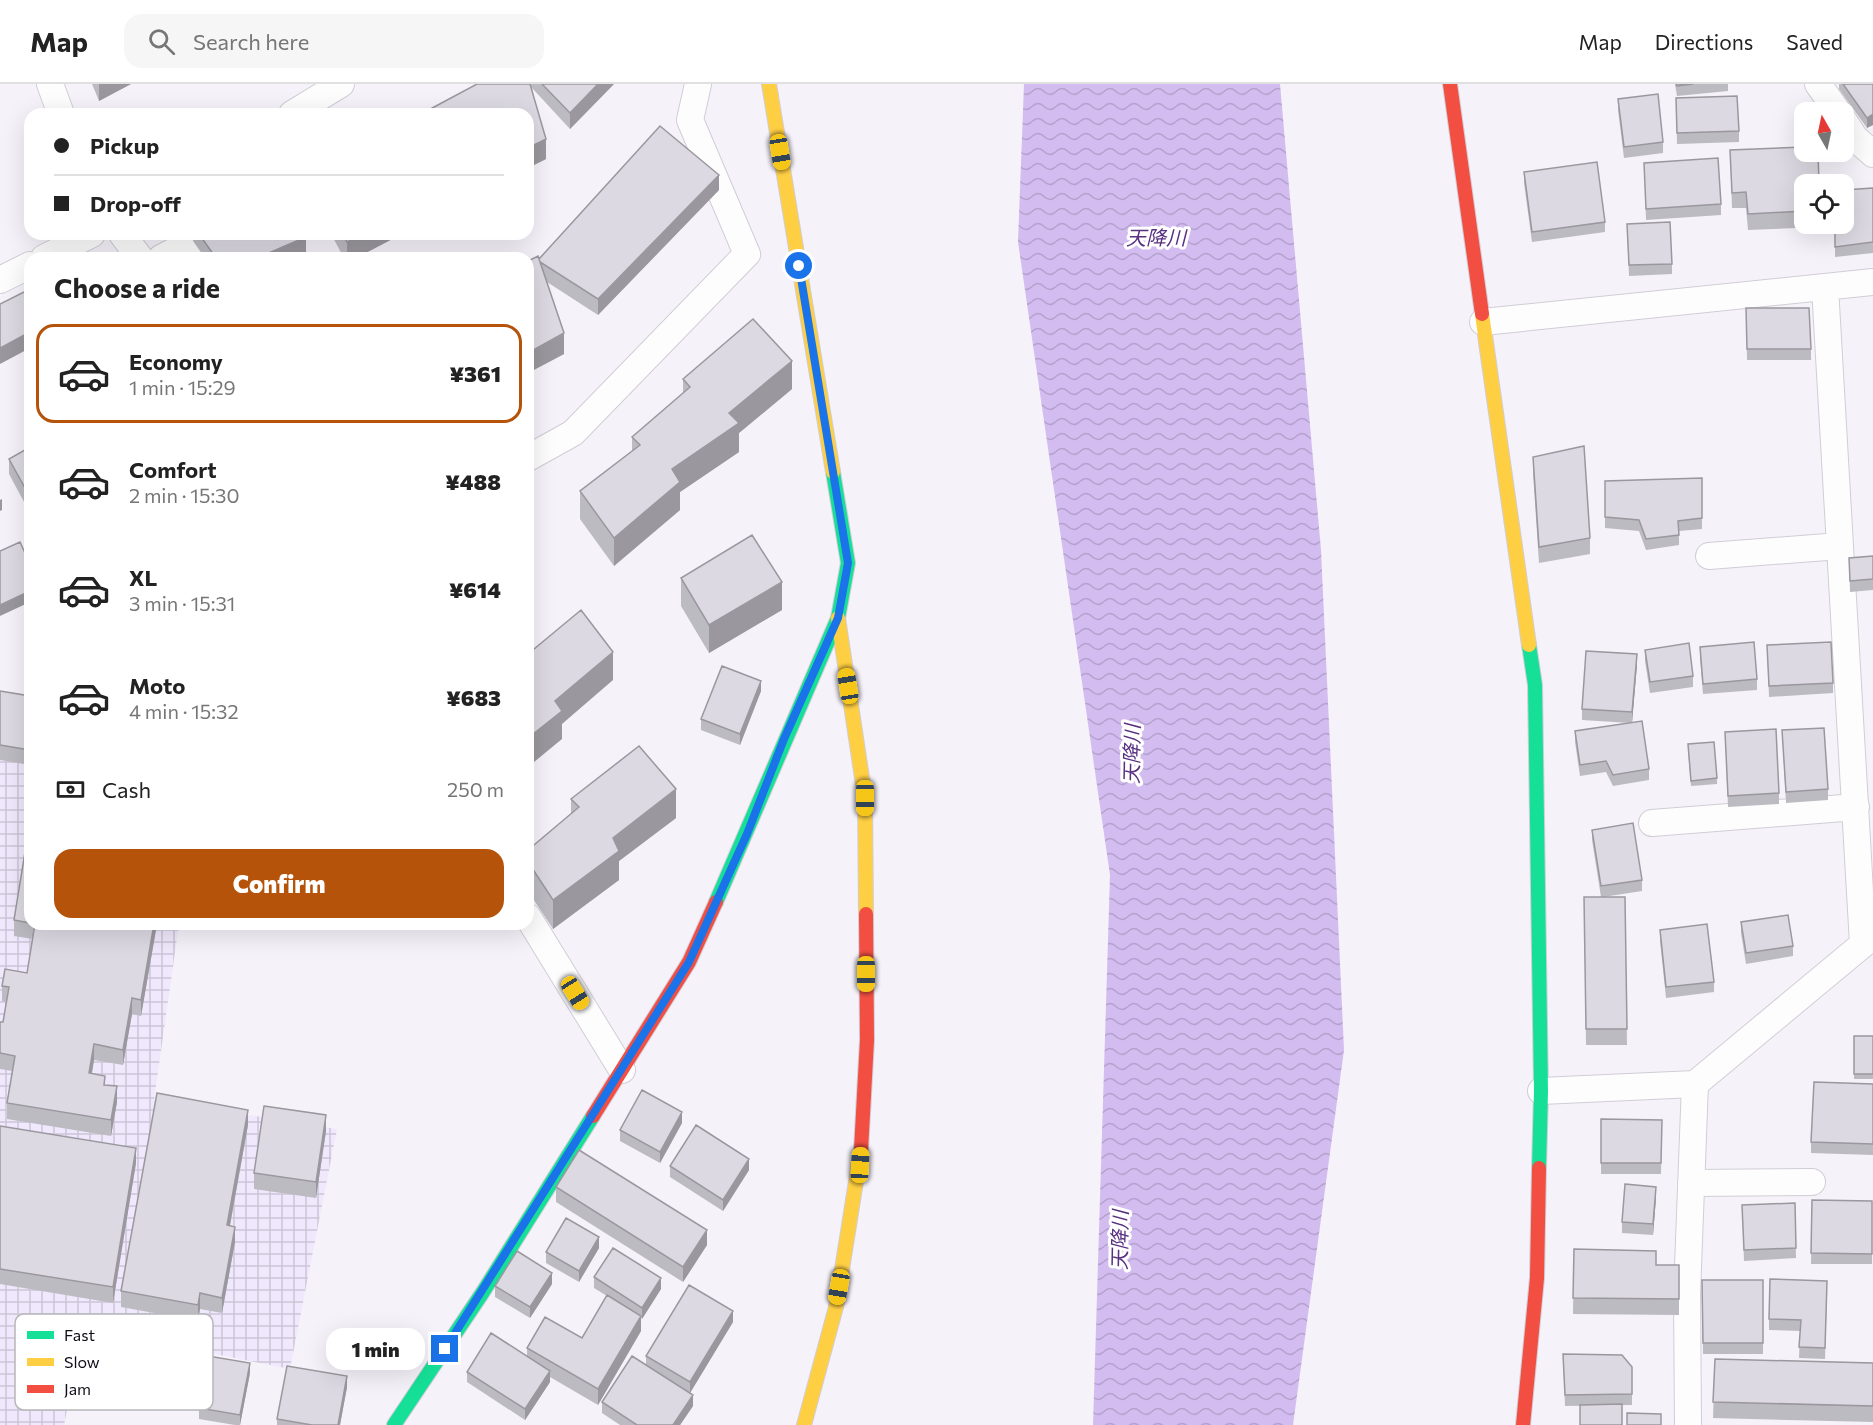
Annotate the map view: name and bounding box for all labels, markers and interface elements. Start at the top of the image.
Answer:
search box [124,14,544,68]
text: Map [30,24,88,58]
icon: search [145,25,178,58]
text: Search here [193,28,309,55]
text: Map [1579,29,1622,54]
text: Directions [1655,29,1753,54]
text: Saved [1786,29,1843,54]
north arrow [1794,102,1854,162]
map controls [1794,102,1854,234]
text: Pickup [90,132,159,159]
car [768,133,792,171]
button: locate [1794,174,1854,234]
text: Drop-off [90,190,181,217]
water label: 天降川 [1126,225,1188,249]
route start [785,252,812,279]
text: Choose a ride [54,271,220,304]
icon: car [57,347,111,401]
text: Economy [129,348,223,375]
text: ¥361 [450,360,501,387]
text: 1 min · 15:29 [129,375,236,399]
icon: car [57,455,111,509]
text: Comfort [129,456,217,483]
text: ¥488 [445,468,501,495]
text: 2 min · 15:30 [129,483,240,507]
icon: car [57,563,111,617]
text: XL [129,564,157,591]
text: ¥614 [449,576,501,603]
text: 3 min · 15:31 [129,591,235,615]
car [836,667,860,705]
icon: car [57,671,111,725]
text: Moto [129,672,185,699]
text: ¥683 [446,684,501,711]
text: 4 min · 15:32 [129,699,238,723]
water label: 天降川 [1118,722,1144,784]
icon: cash [54,773,87,806]
text: Cash [102,776,151,803]
text: 250 m [447,777,504,801]
car [856,780,874,816]
button: Confirm [54,849,504,918]
car [857,956,875,992]
car [558,973,592,1013]
car [850,1147,870,1183]
water label: 天降川 [1106,1208,1132,1270]
car [827,1268,851,1306]
legend [15,1314,213,1410]
text: Fast [64,1325,95,1344]
callout: 1 min [325,1328,424,1370]
route end [431,1335,458,1362]
text: 1 min [351,1337,400,1361]
text: Slow [64,1352,100,1371]
text: Jam [64,1379,91,1398]

